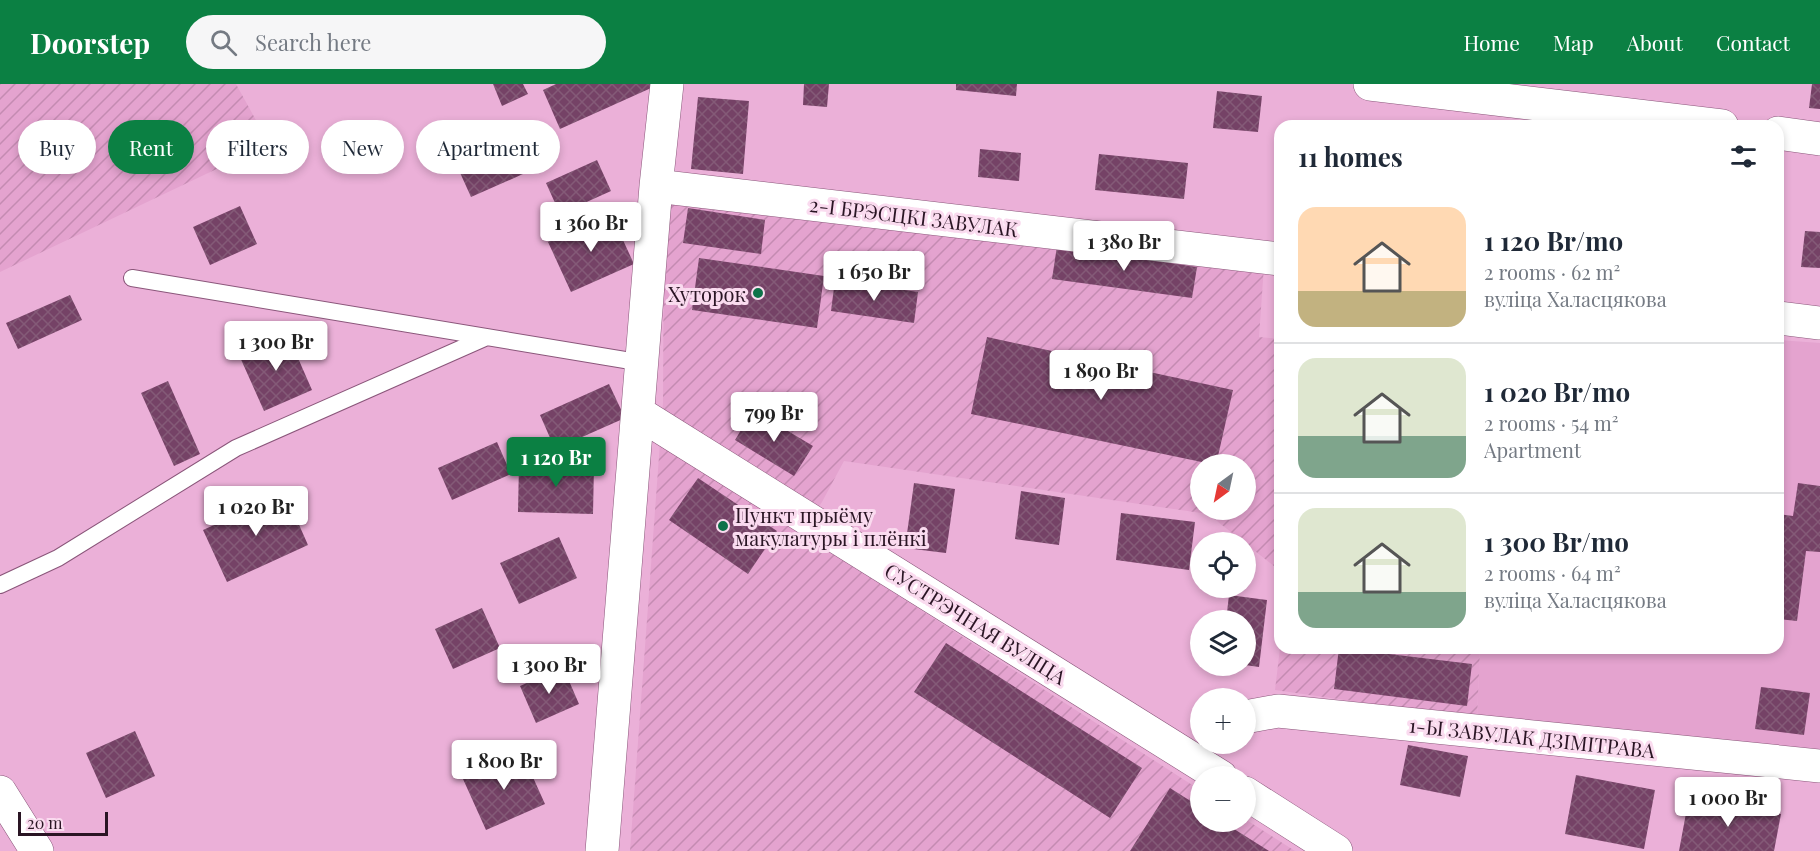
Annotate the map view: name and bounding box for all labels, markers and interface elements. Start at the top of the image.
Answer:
search box [186,15,606,69]
text: Doorstep [30,24,150,61]
icon: search [207,26,240,59]
text: Search here [255,27,371,57]
text: Home [1464,28,1520,56]
text: Map [1553,28,1594,56]
text: About [1627,28,1683,56]
text: Contact [1716,28,1790,56]
chip: Buy [18,120,96,174]
chip: Rent [108,120,194,174]
chip: Filters [206,120,309,174]
chip: New [321,120,404,174]
chip: Apartment [416,120,560,174]
text: 11 homes [1298,139,1403,174]
icon: filters [1727,140,1760,173]
street label: 2-І БРЭСЦКІ ЗАВУЛАК [808,190,1020,242]
pin: 1 360 Br [529,202,653,253]
text: 1 360 Br [554,208,628,235]
pin: 1 380 Br [1062,221,1186,272]
text: 1 120 Br/mo [1484,223,1623,258]
text: 1 380 Br [1087,227,1161,254]
icon: home [1346,231,1418,303]
pin: 1 650 Br [812,251,936,302]
text: 1 650 Br [837,257,911,284]
text: 2 rooms · 62 m² [1484,258,1620,285]
place label: Хуторок [668,280,747,307]
text: вуліца Халасцякова [1484,285,1667,312]
marker: Хуторок [751,286,765,300]
pin: 1 300 Br [214,321,338,372]
text: 1 300 Br [238,327,314,354]
pin: 1 890 Br [1039,350,1163,401]
text: 1 890 Br [1064,356,1138,383]
text: 1 020 Br/mo [1484,374,1630,409]
icon: home [1346,382,1418,454]
pin: 799 Br [725,392,823,443]
text: 799 Br [745,398,803,425]
text: 2 rooms · 54 m² [1484,409,1619,436]
text: Apartment [1484,436,1581,463]
pin: 1 120 Br [494,437,618,488]
text: 1 120 Br [521,443,591,470]
north arrow [1190,454,1256,520]
map controls [1190,454,1256,832]
pin: 1 020 Br [194,486,318,537]
text: 1 020 Br [218,492,294,519]
place label: Пункт прыёму макулатуры і плёнкі [735,501,927,551]
marker: Пункт прыёму макулатуры і плёнкі [716,519,730,533]
text: 1 300 Br/mo [1484,524,1629,559]
button: locate [1190,532,1256,598]
icon: home [1346,532,1418,604]
street label: СУСТРЭЧНАЯ ВУЛІЦА [880,556,1072,690]
text: 2 rooms · 64 m² [1484,559,1621,586]
text: вуліца Халасцякова [1484,586,1667,613]
button: layers [1190,610,1256,676]
pin: 1 300 Br [487,644,611,695]
text: 1 300 Br [511,650,587,677]
button: + [1190,688,1256,754]
street label: 1-Ы ЗАВУЛАК ДЗІМІТРАВА [1408,711,1657,763]
pin: 1 800 Br [442,740,566,791]
text: 1 800 Br [466,746,542,773]
button: − [1190,766,1256,832]
pin: 1 000 Br [1666,777,1790,828]
text: 1 000 Br [1689,783,1767,810]
scale bar [18,809,108,836]
text: 20 m [27,812,62,833]

